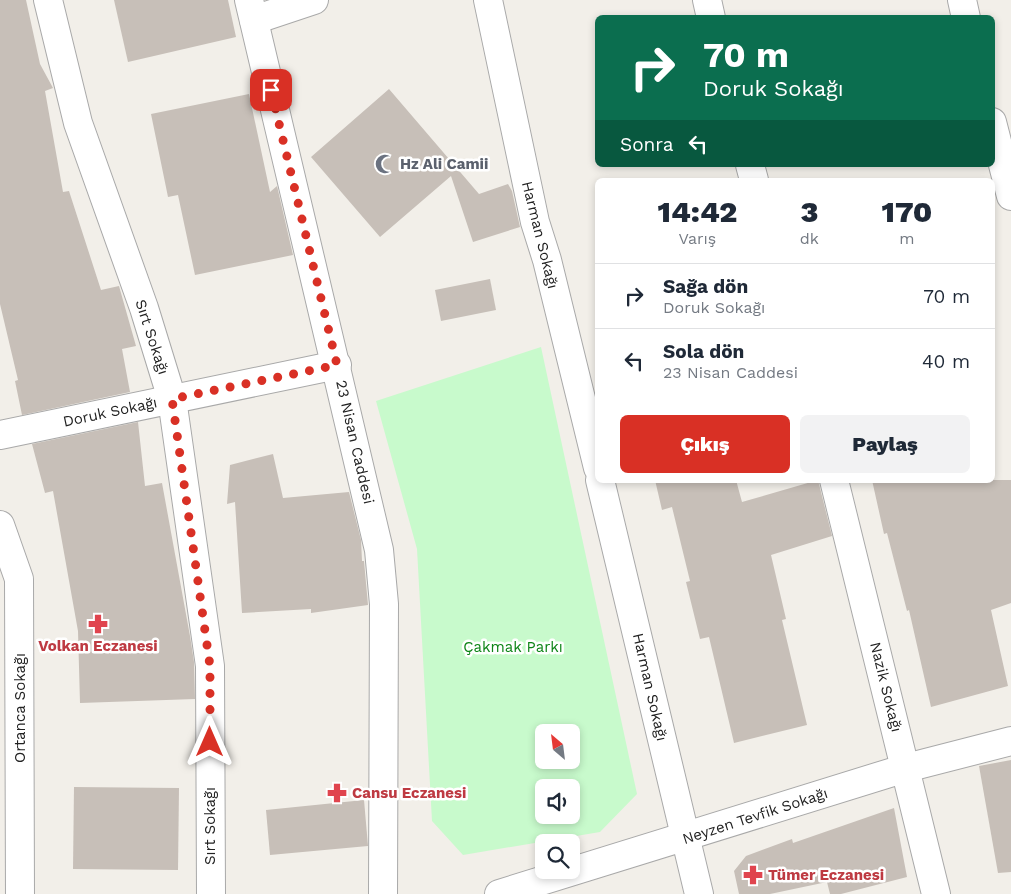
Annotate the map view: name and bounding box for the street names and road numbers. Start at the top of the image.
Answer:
street label: Harman Sokağı [518,179,562,291]
street label: Sırt Sokağı [131,297,173,377]
street label: 23 Nisan Caddesi [332,378,378,506]
street label: Doruk Sokağı [61,393,159,431]
street label: Harman Sokağı [629,631,671,743]
street label: Nazik Sokağı [866,640,906,734]
street label: Ortanca Sokağı [11,653,29,763]
street label: Neyzen Tevfik Sokağı [680,784,830,848]
street label: Sırt Sokağı [201,787,219,865]

